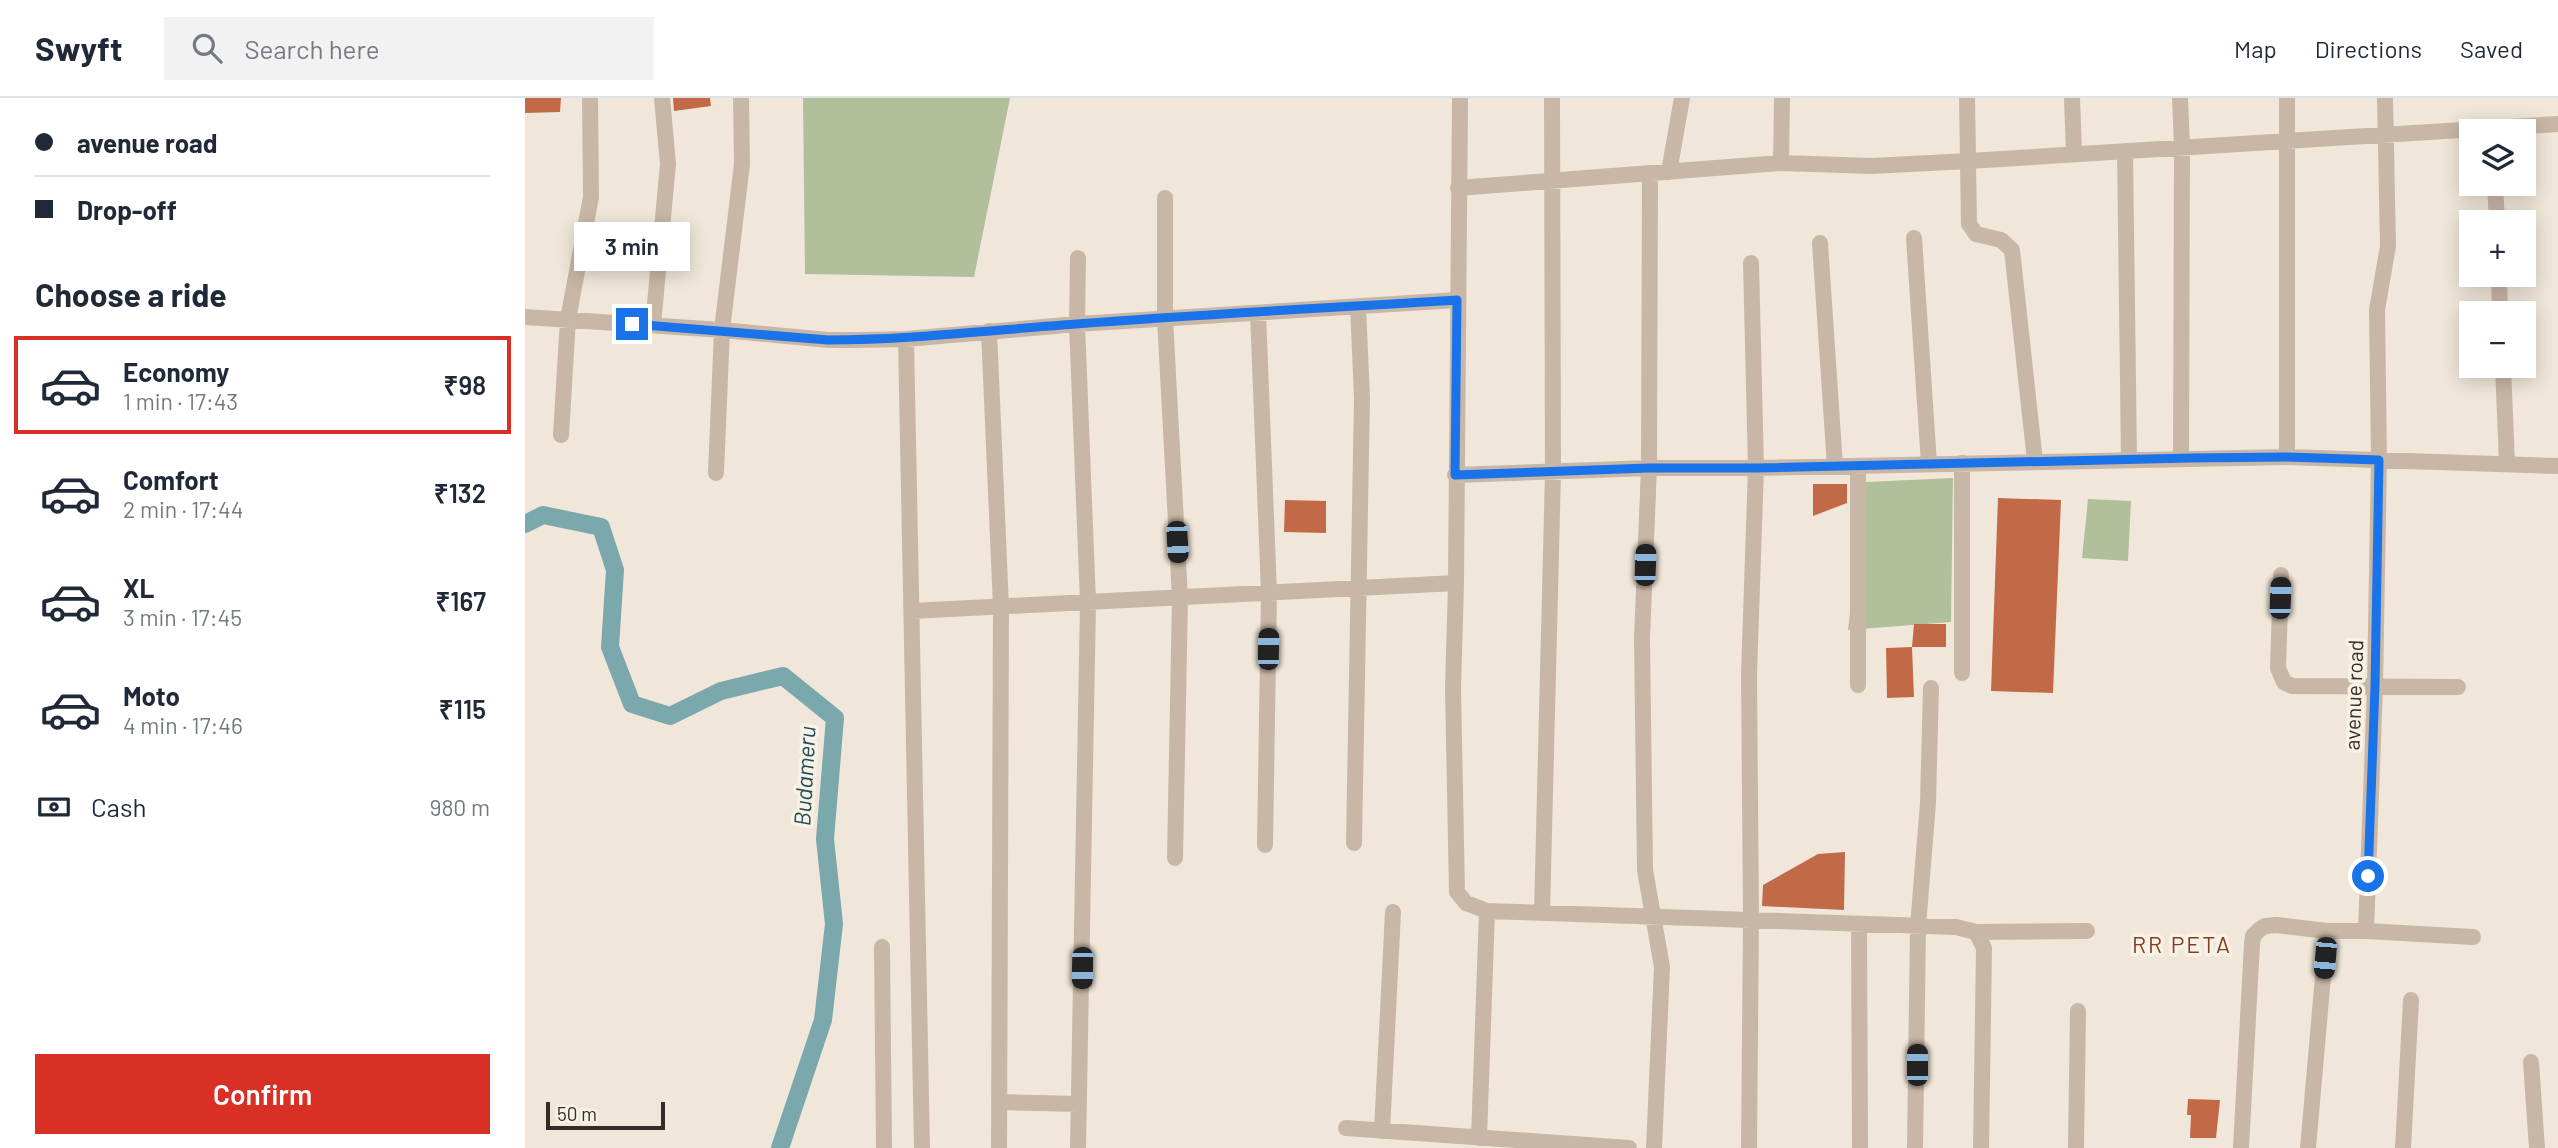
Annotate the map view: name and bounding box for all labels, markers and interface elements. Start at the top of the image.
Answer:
search box [164,17,654,80]
text: Swyft [35,28,122,68]
icon: search [188,29,226,67]
text: Search here [244,33,380,64]
text: Map [2234,34,2277,63]
text: Directions [2315,34,2422,63]
text: Saved [2460,34,2523,63]
map controls [2459,119,2536,378]
button: layers [2459,119,2536,196]
text: avenue road [77,127,218,158]
text: Drop-off [77,194,177,225]
button: + [2459,210,2536,287]
callout: 3 min [574,222,690,272]
text: 3 min [605,232,659,260]
text: Choose a ride [35,275,227,313]
button: − [2459,301,2536,378]
route end [616,308,648,340]
icon: car [39,354,102,417]
text: Economy [123,356,229,387]
text: ₹98 [444,369,486,400]
text: 1 min · 17:43 [123,387,238,415]
icon: car [39,462,102,525]
text: Comfort [123,464,219,495]
text: ₹132 [434,477,486,508]
text: 2 min · 17:44 [123,495,243,523]
car [1166,520,1189,564]
car [1634,544,1657,586]
icon: car [39,570,102,633]
text: XL [123,572,154,603]
car [2269,577,2292,619]
text: ₹167 [436,585,486,616]
text: 3 min · 17:45 [123,603,242,631]
car [1258,628,1279,670]
street label: avenue road [2339,639,2367,751]
icon: car [39,678,102,741]
text: Moto [123,680,180,711]
text: ₹115 [439,693,486,724]
text: 4 min · 17:46 [123,711,243,739]
water label: Budameru [787,725,821,827]
icon: cash [35,788,73,826]
text: Cash [91,791,146,822]
text: 980 m [429,793,490,821]
route start [2352,860,2384,892]
district label: RR PETA [2132,930,2232,958]
car [2313,936,2338,980]
car [1072,947,1093,989]
car [1907,1044,1928,1086]
button: Confirm [35,1054,490,1134]
scale bar [546,1099,665,1131]
text: 50 m [557,1102,597,1125]

